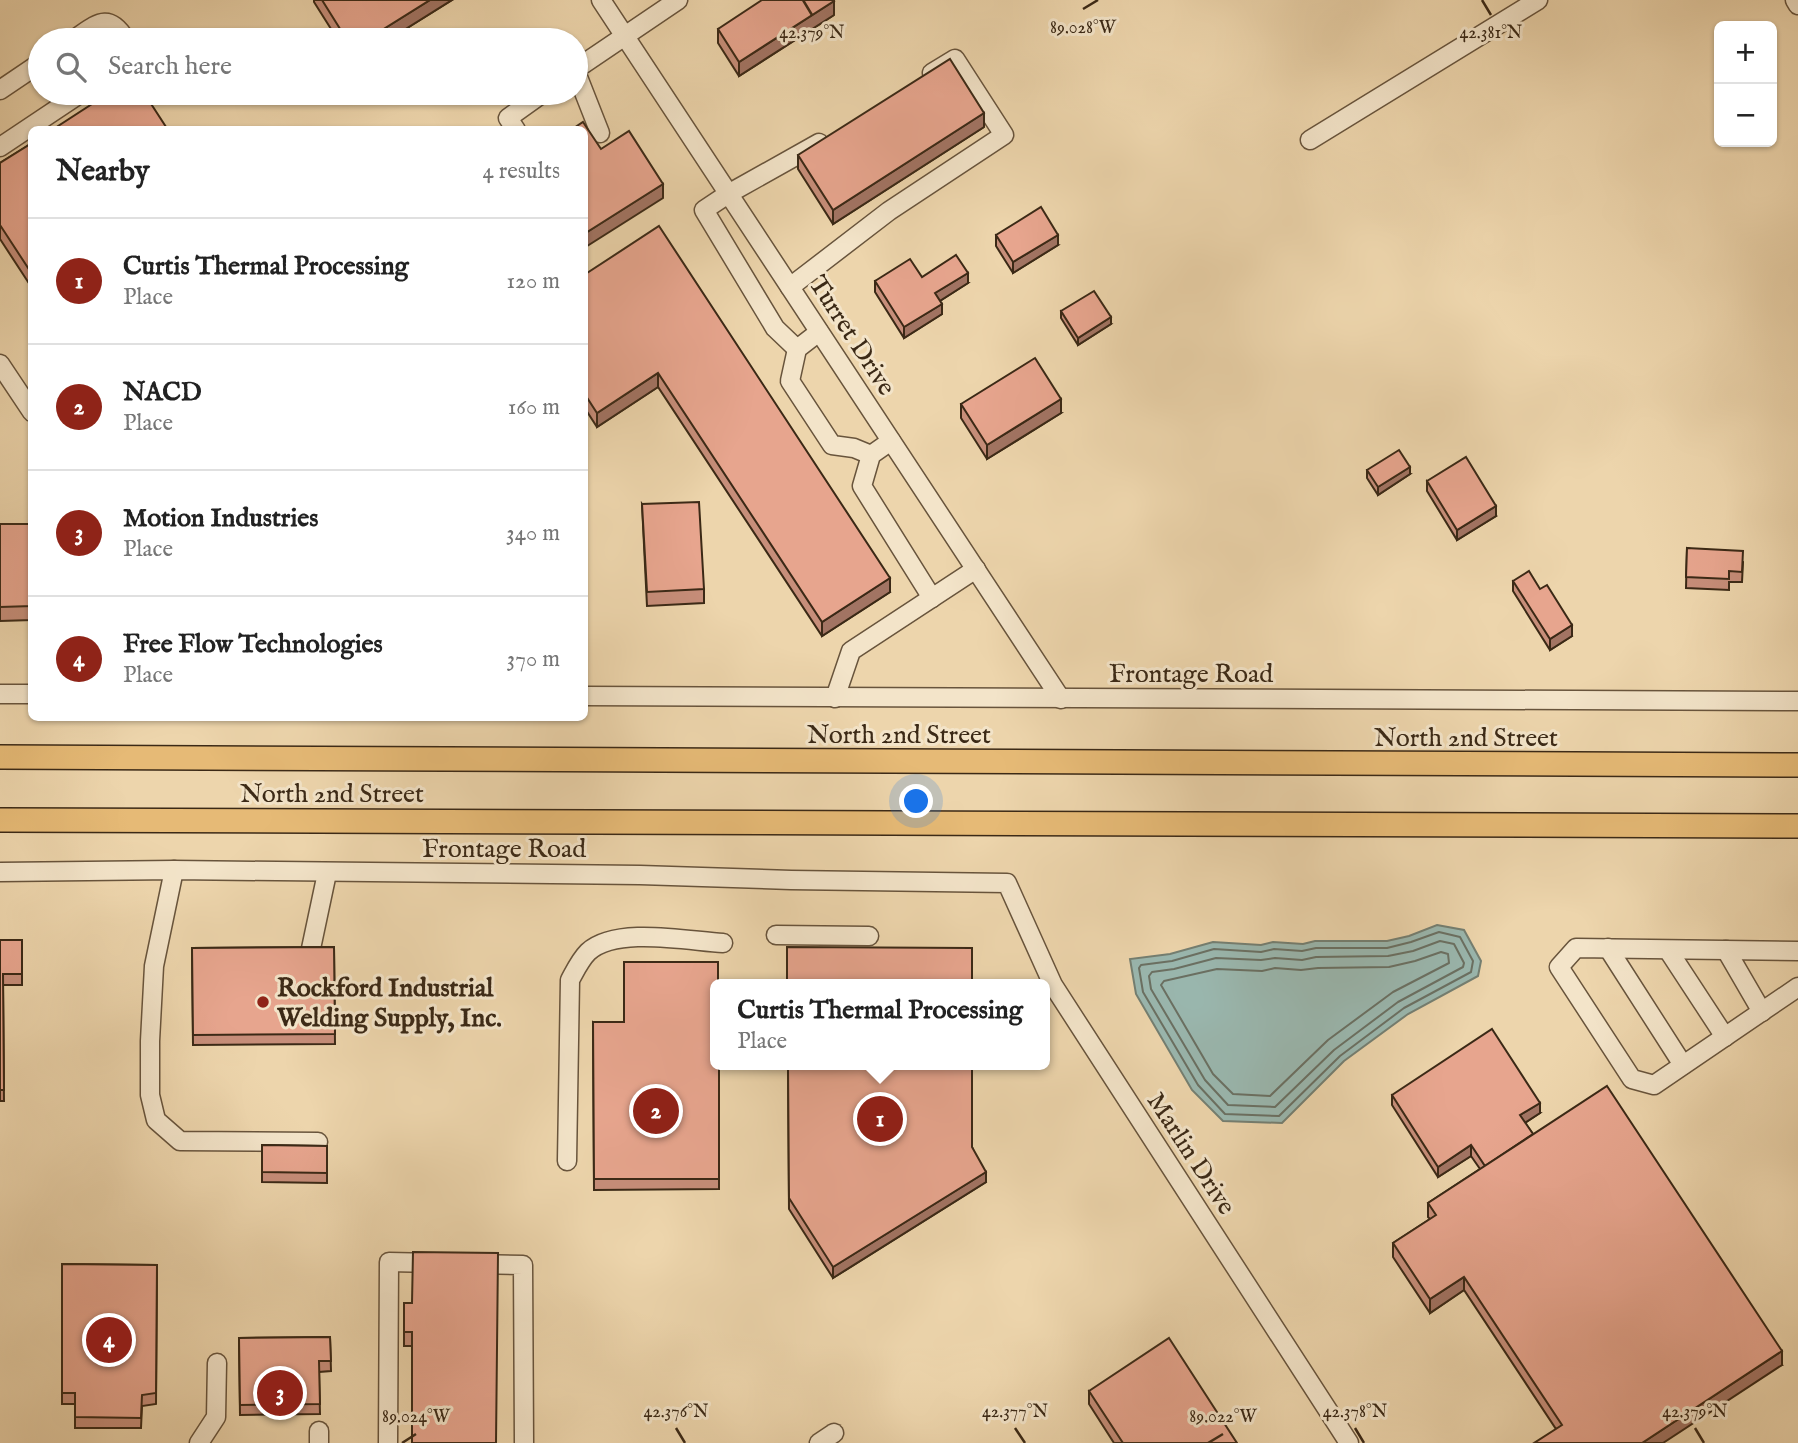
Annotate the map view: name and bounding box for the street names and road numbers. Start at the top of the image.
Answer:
street label: Turret Drive [801,270,903,402]
street label: Frontage Road [1109,658,1273,691]
street label: North 2nd Street [807,719,991,752]
street label: North 2nd Street [1374,722,1558,755]
street label: North 2nd Street [240,778,424,811]
street label: Frontage Road [422,833,586,866]
street label: Marlin Drive [1139,1086,1243,1221]

